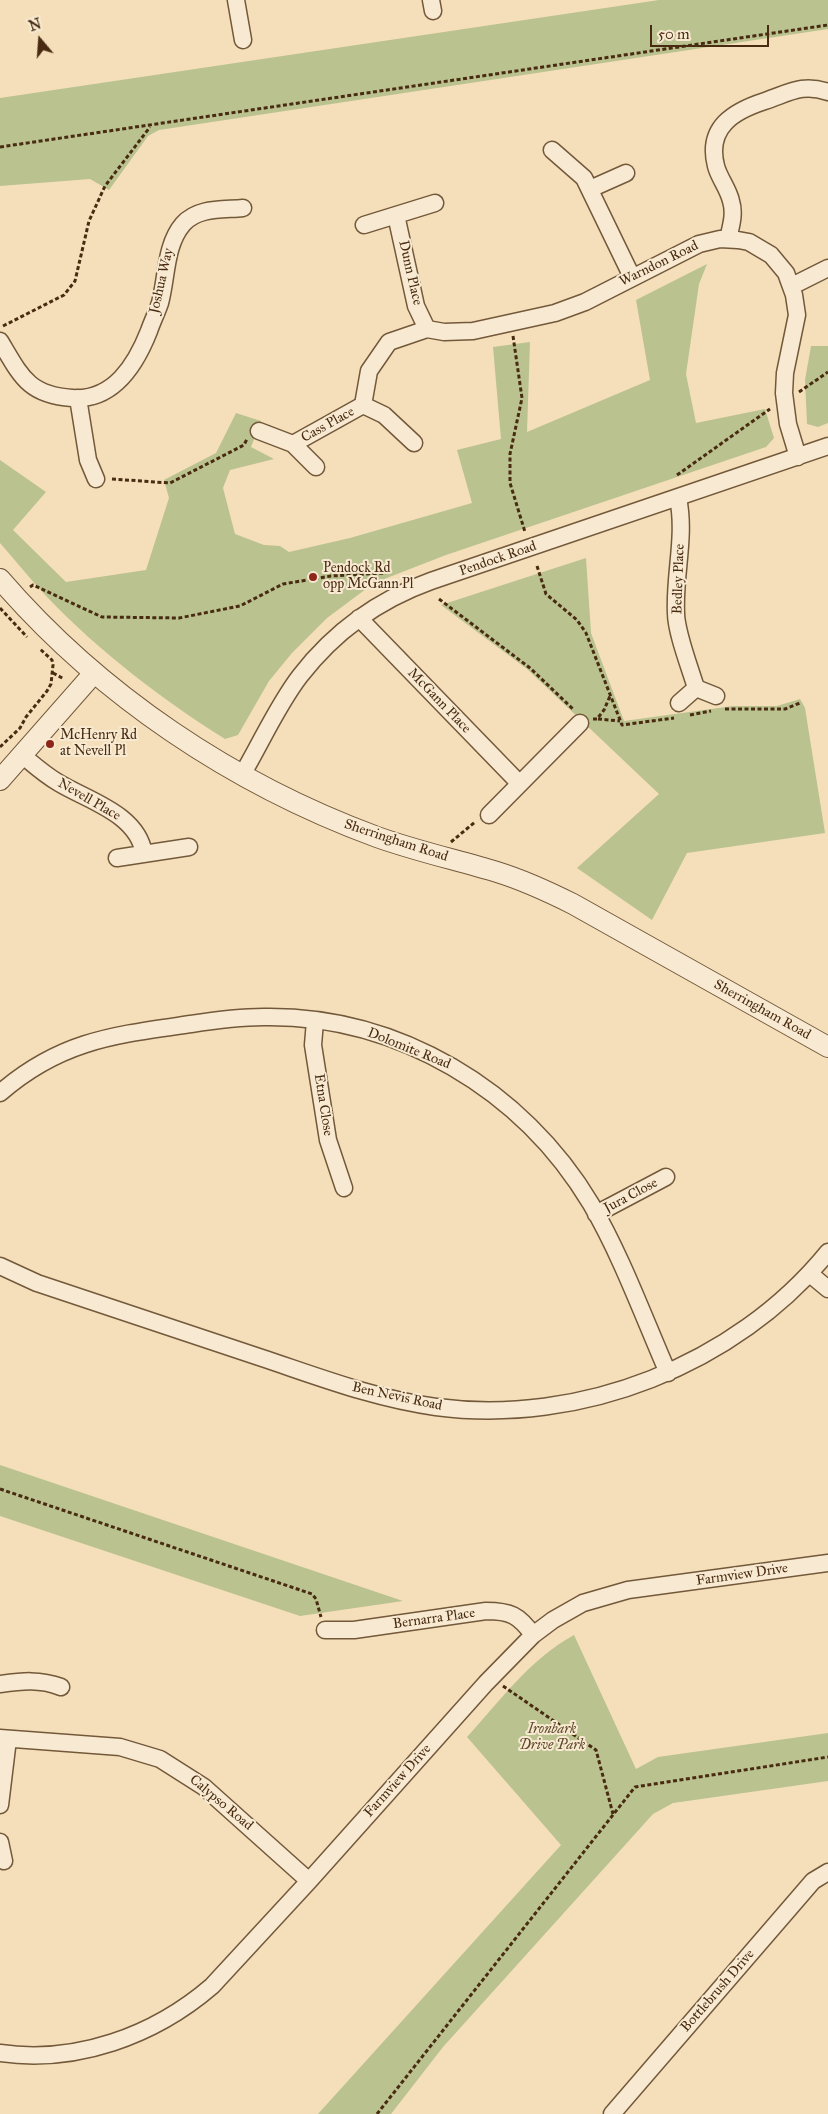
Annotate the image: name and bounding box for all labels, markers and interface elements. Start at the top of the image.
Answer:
north arrow [15,15,65,65]
text: N [27,15,43,35]
scale bar [653,15,772,47]
text: 50 m [658,25,690,43]
street label: Warndon Road [617,238,701,290]
street label: Dunn Place [394,239,426,307]
street label: Joshua Way [146,247,178,315]
street label: Cass Place [299,404,357,446]
street label: Pendock Road [457,538,539,580]
street label: Bedley Place [669,543,689,615]
place label: Pendock Rd opp McGann Pl [323,561,414,594]
marker: Pendock Rd opp McGann Pl [307,571,319,583]
street label: McGann Place [404,665,474,737]
place label: McHenry Rd at Nevell Pl [60,728,137,760]
marker: McHenry Rd at Nevell Pl [44,738,56,750]
street label: Nevell Place [55,775,123,825]
street label: Sherringham Road [342,816,450,866]
street label: Sherringham Road [711,976,813,1044]
street label: Dolomite Road [365,1025,453,1073]
street label: Etna Close [310,1073,336,1137]
street label: Jura Close [601,1175,661,1217]
street label: Ben Nevis Road [350,1379,444,1415]
street label: Farmview Drive [695,1560,789,1590]
street label: Bernarra Place [392,1605,476,1633]
park label: Ironbark Drive Park [519,1722,585,1754]
street label: Farmview Drive [361,1741,435,1821]
street label: Calypso Road [186,1772,256,1834]
street label: Bottlebrush Drive [678,1946,758,2036]

